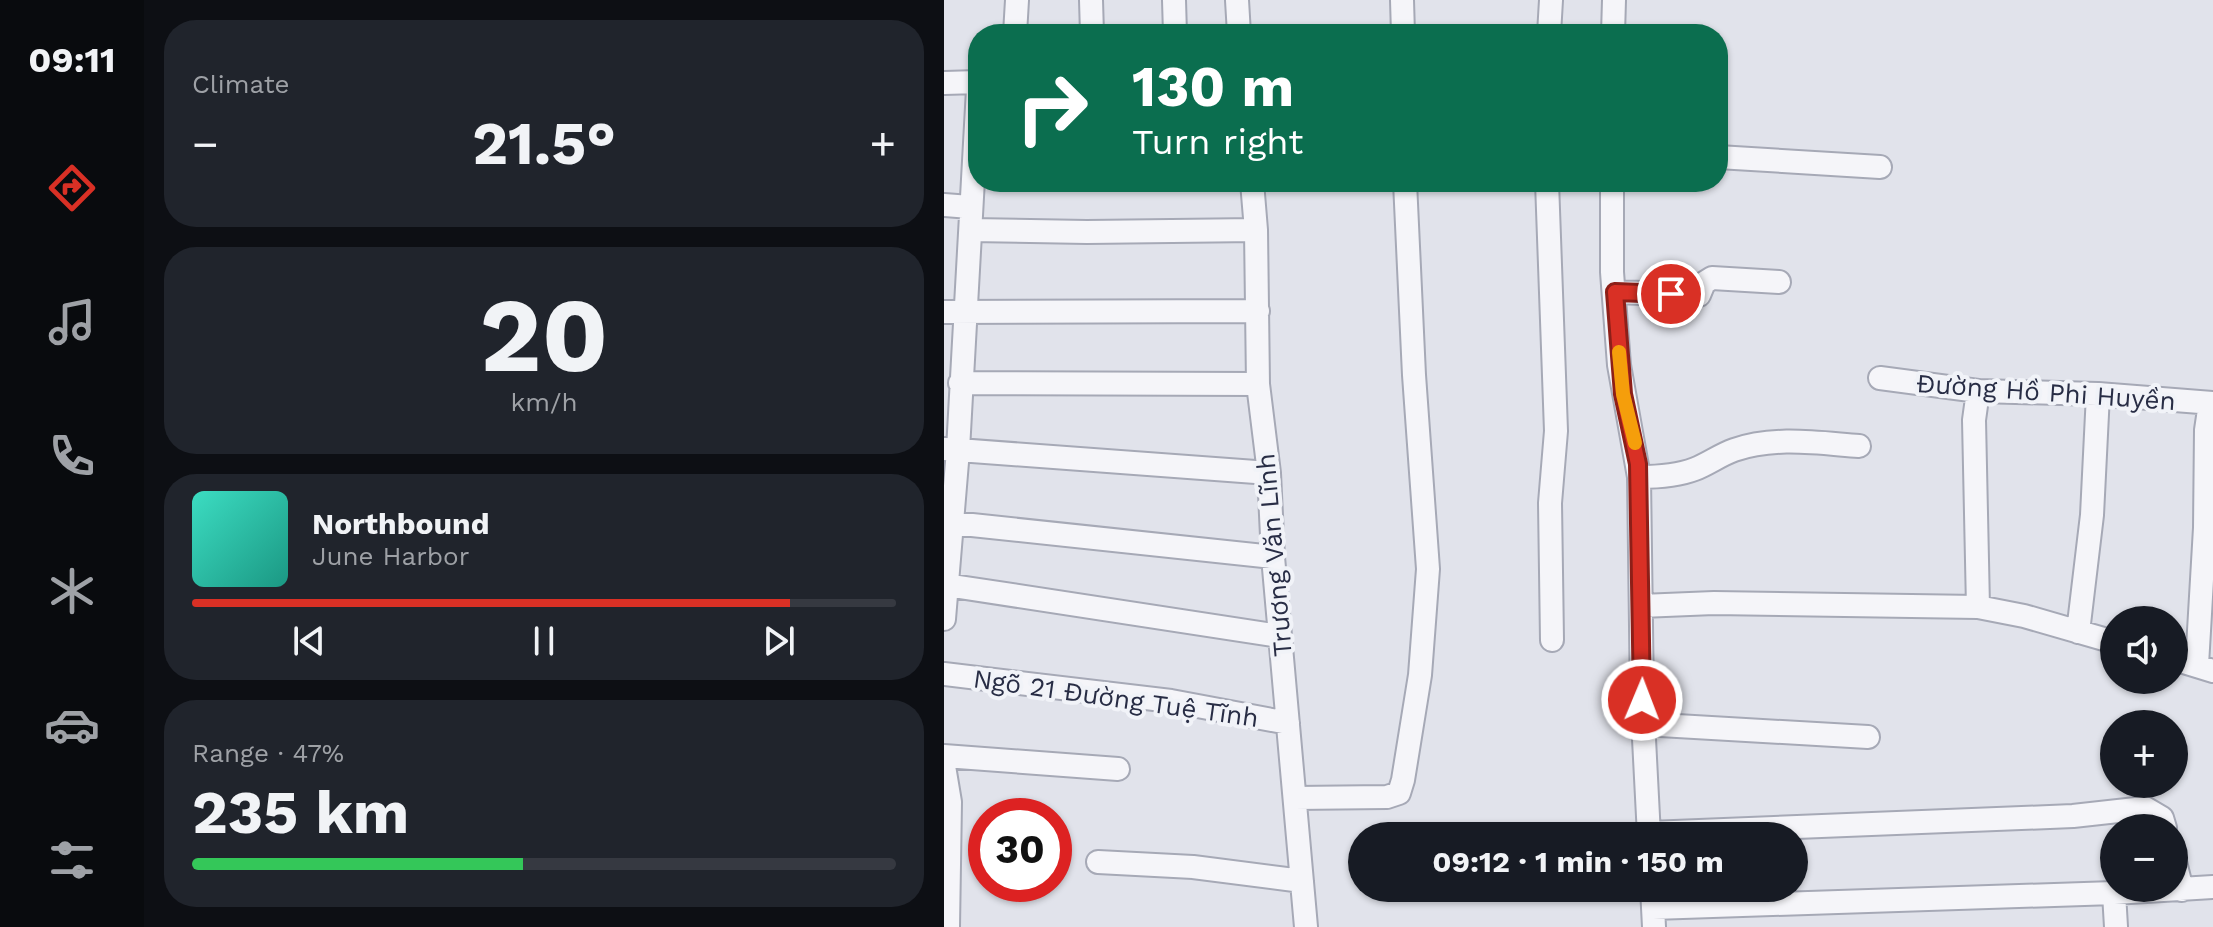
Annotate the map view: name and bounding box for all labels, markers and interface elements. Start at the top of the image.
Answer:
text: 09:11 [28,39,116,81]
text: 130 m [1132,54,1294,120]
icon: right [1000,56,1104,160]
text: Climate [192,69,290,99]
text: 21.5° [472,108,616,179]
text: − [192,118,219,170]
text: + [869,118,896,170]
text: Turn right [1132,121,1303,163]
icon: directions [44,160,100,216]
pin [1637,260,1705,328]
icon: arrive [1649,272,1693,316]
text: 20 [480,274,608,396]
icon: music [44,294,100,350]
street label: Đường Hồ Phi Huyền [1915,368,2177,416]
text: km/h [511,387,577,417]
icon: phone [44,428,100,484]
street label: Trương Văn Lĩnh [1250,452,1298,658]
text: Northbound [312,506,489,541]
text: June Harbor [312,541,469,571]
icon: climate [44,563,100,619]
map controls [2100,606,2188,902]
button: sound [2100,606,2188,694]
icon: previous [287,619,331,663]
icon: pause [522,619,566,663]
icon: next [757,619,801,663]
position arrow [1600,658,1684,742]
street label: Ngõ 21 Đường Tuệ Tĩnh [971,663,1261,733]
icon: car [44,697,100,753]
button: + [2100,710,2188,798]
text: Range · 47% [192,738,344,768]
text: 235 km [192,777,409,848]
speed limit sign: 30 [968,798,1072,902]
button: − [2100,814,2188,902]
icon: filters [44,832,100,888]
text: 09:12 · 1 min · 150 m [1432,844,1724,879]

